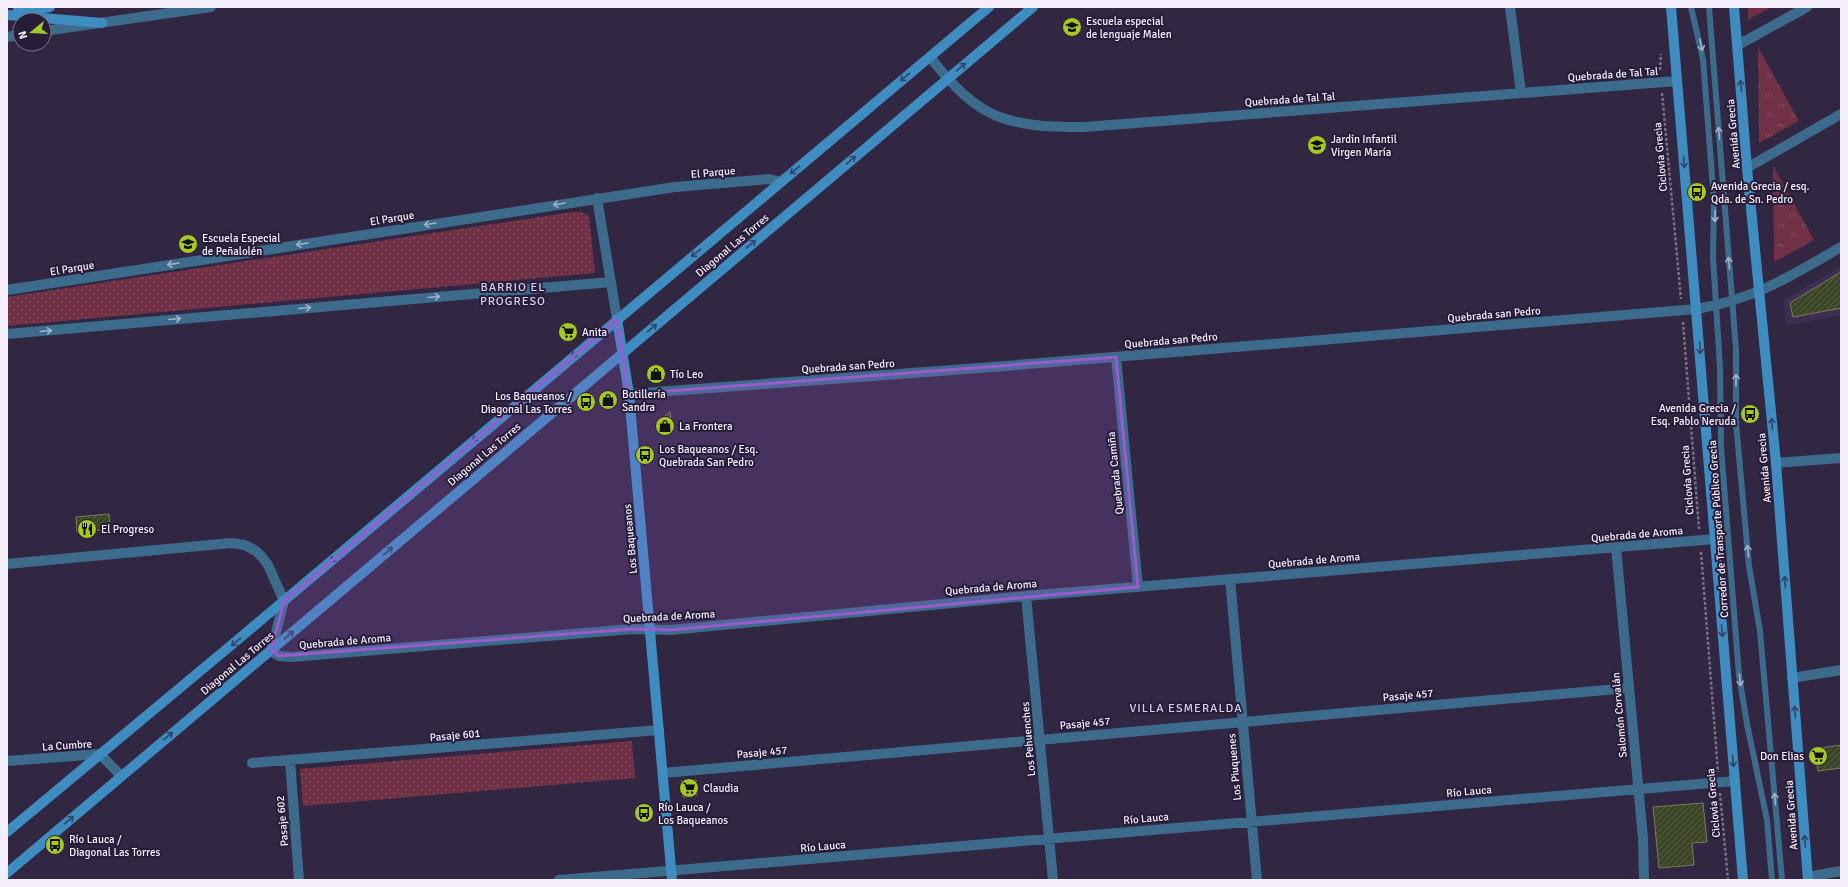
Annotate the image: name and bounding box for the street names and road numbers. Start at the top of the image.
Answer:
street label: Quebrada de Tal Tal [1567,65,1659,84]
street label: Quebrada de Tal Tal [1244,90,1336,109]
street label: Avenida Grecia [1724,98,1743,169]
street label: Ciclovia Grecia [1651,121,1670,192]
street label: El Parque [690,164,736,181]
street label: El Parque [369,209,415,228]
street label: Diagonal Las Torres [693,211,772,280]
street label: El Parque [49,259,95,278]
street label: Quebrada san Pedro [1447,304,1541,325]
street label: Quebrada san Pedro [1124,330,1218,351]
street label: Quebrada san Pedro [801,357,895,376]
street label: Diagonal Las Torres [445,420,524,489]
street label: Quebrada Camiña [1105,430,1126,515]
street label: Avenida Grecia [1755,432,1774,503]
street label: Corredor de Transporte Público Grecia [1706,439,1731,618]
street label: Ciclovia Grecia [1679,444,1696,515]
street label: Los Baqueanos [621,503,640,574]
street label: Quebrada de Aroma [1591,524,1684,545]
street label: Quebrada de Aroma [1268,550,1361,571]
street label: Quebrada de Aroma [945,577,1038,598]
street label: Quebrada de Aroma [623,608,716,625]
street label: Diagonal Las Torres [198,629,277,698]
street label: Quebrada de Aroma [299,631,392,652]
street label: Salomón Corvalán [1609,672,1630,758]
street label: Pasaje 457 [1382,687,1434,704]
street label: Los Pehuenches [1019,701,1038,777]
street label: Pasaje 457 [1059,715,1111,732]
street label: Pasaje 601 [429,727,481,744]
street label: Los Piuquenes [1225,733,1244,801]
street label: La Cumbre [42,737,93,754]
street label: Pasaje 457 [736,744,788,761]
street label: Ciclovia Grecia [1704,767,1723,838]
street label: Avenida Grecia [1783,779,1800,850]
street label: Río Lauca [1446,783,1493,800]
street label: Pasaje 602 [274,795,291,847]
street label: Río Lauca [1123,810,1170,827]
street label: Río Lauca [800,838,847,855]

